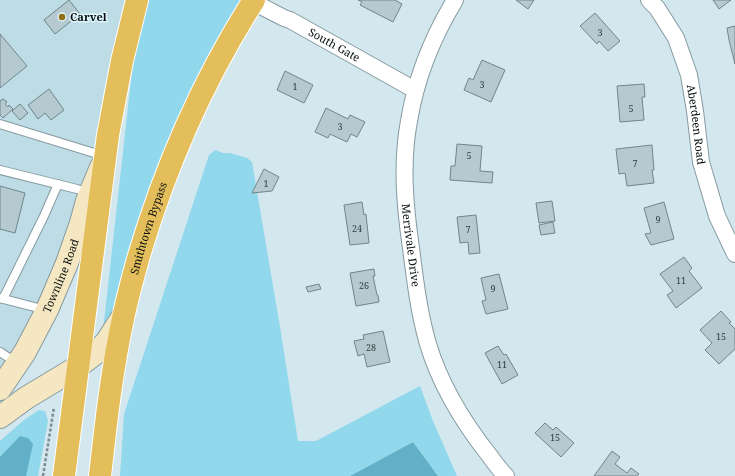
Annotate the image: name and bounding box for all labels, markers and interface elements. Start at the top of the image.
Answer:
place label: Carvel [70,9,107,24]
marker: Carvel [57,12,67,22]
street label: South Gate [306,24,363,65]
house number: 3 [597,26,603,39]
house number: 3 [479,78,485,91]
house number: 1 [292,80,298,93]
street label: Aberdeen Road [684,83,709,165]
house number: 5 [628,102,634,115]
house number: 3 [337,120,343,133]
house number: 5 [466,149,472,162]
house number: 7 [632,157,638,170]
house number: 1 [263,177,269,190]
street label: Smithtown Bypass [126,180,170,276]
street label: Merrivale Drive [399,203,424,288]
house number: 9 [655,213,661,226]
house number: 24 [352,222,362,235]
house number: 7 [465,223,471,236]
street label: Townline Road [39,236,82,315]
house number: 11 [676,274,686,287]
house number: 26 [359,279,369,292]
house number: 9 [490,282,496,295]
house number: 15 [716,330,726,343]
house number: 28 [366,341,376,354]
house number: 11 [497,358,507,371]
house number: 15 [550,431,560,444]

